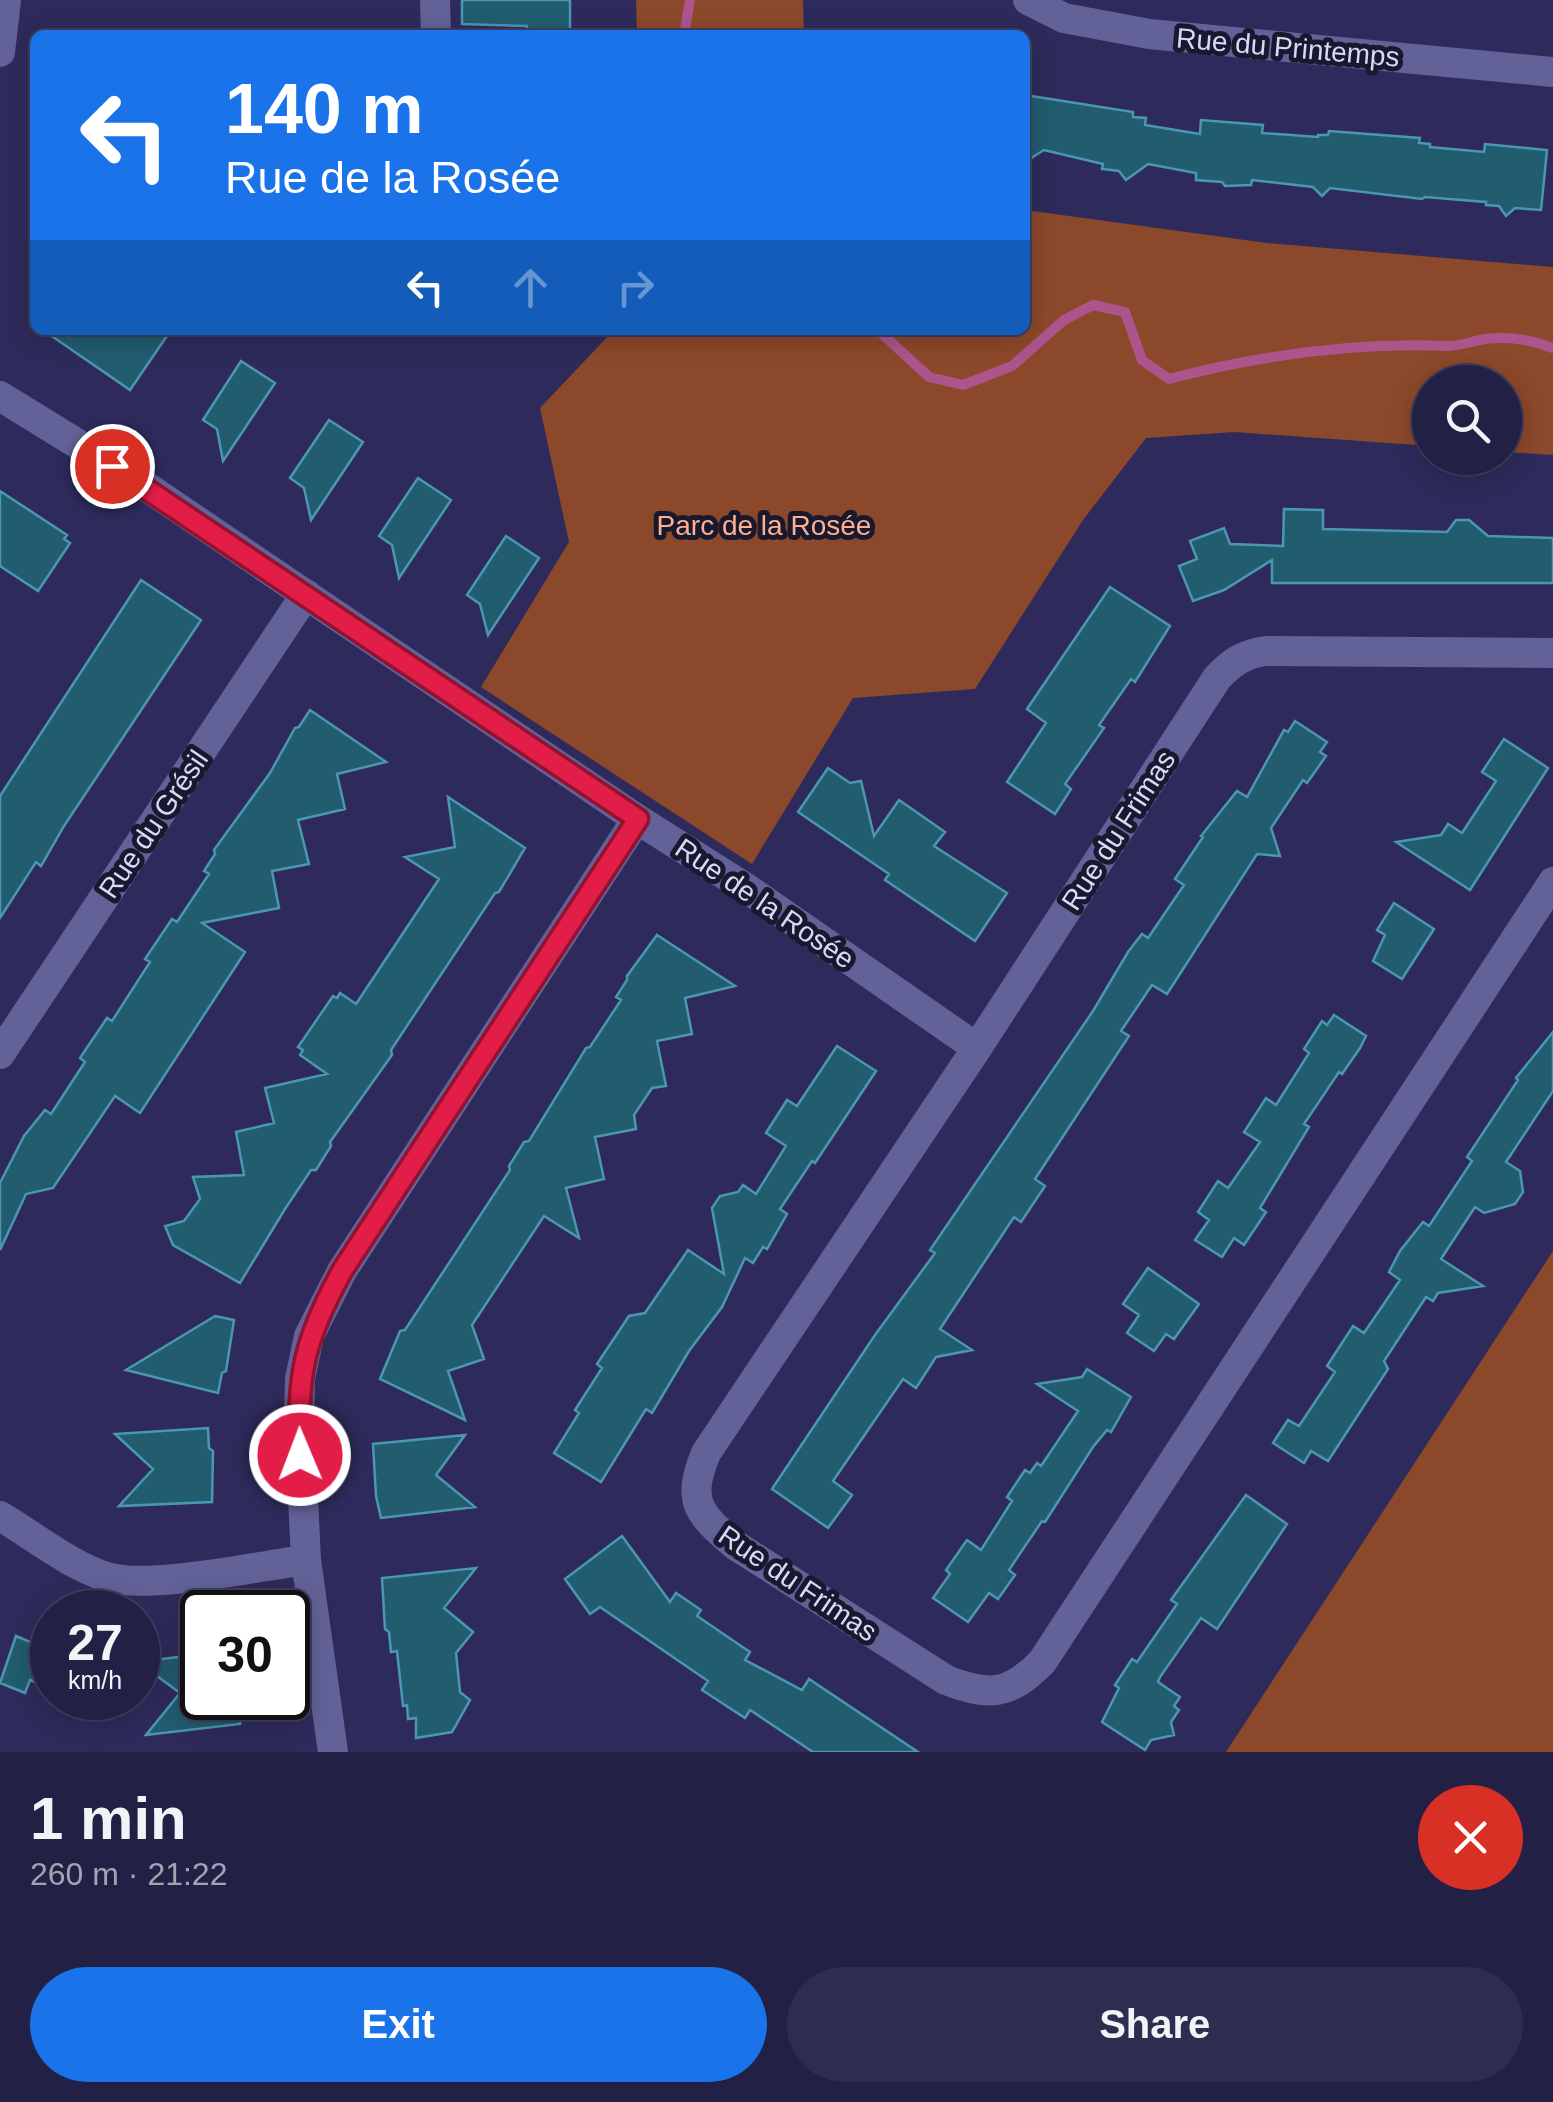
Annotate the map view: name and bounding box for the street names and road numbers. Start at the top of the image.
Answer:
street label: Rue du Printemps [1175,22,1401,73]
street label: Rue du Grésil [93,745,214,904]
street label: Rue du Frimas [1055,745,1181,916]
street label: Rue de la Rosée [670,832,860,975]
street label: Rue du Frimas [713,1519,883,1648]

